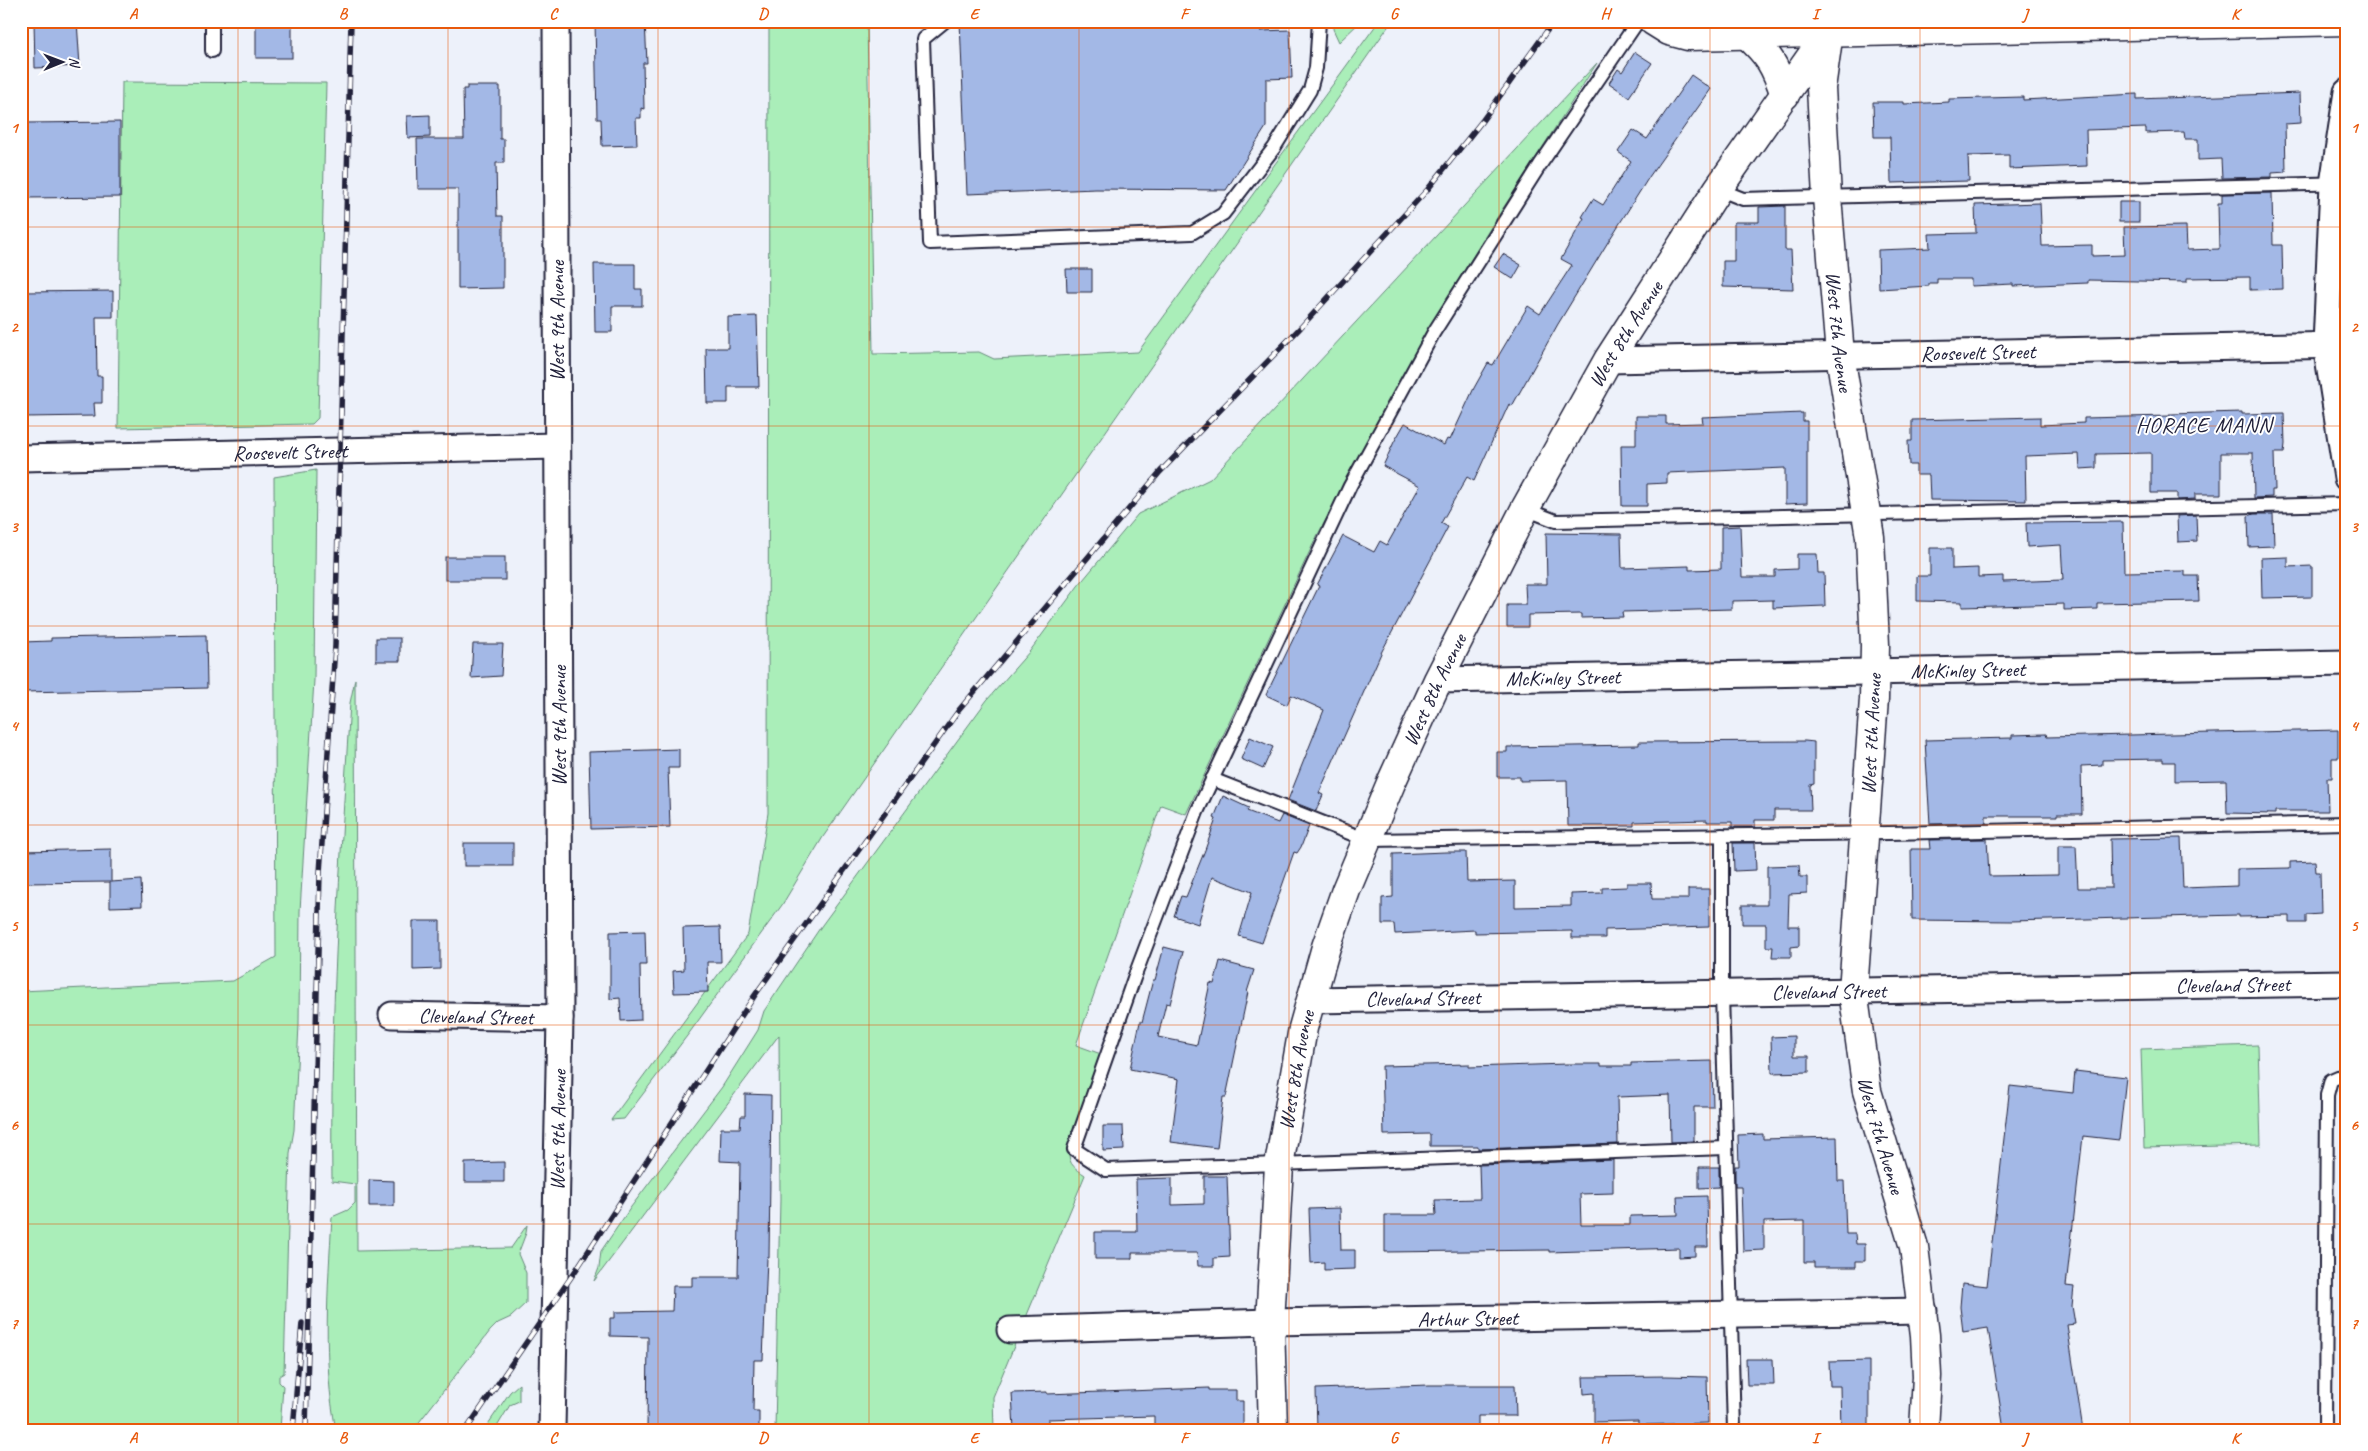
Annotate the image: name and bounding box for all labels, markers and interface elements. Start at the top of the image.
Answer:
text: A [129,4,139,24]
text: B [339,4,349,24]
text: C [549,4,559,24]
text: D [758,4,769,24]
text: E [970,4,981,24]
text: F [1180,4,1191,24]
text: G [1390,4,1400,24]
text: H [1600,4,1612,24]
text: I [1812,4,1822,24]
text: J [2021,4,2030,24]
text: K [2231,4,2243,24]
north arrow [38,38,88,88]
text: N [66,57,83,69]
text: 1 [10,118,19,138]
text: 1 [2350,118,2359,138]
street label: West 9th Avenue [544,259,570,381]
street label: West 7th Avenue [1820,271,1859,395]
street label: West 8th Avenue [1582,275,1669,392]
text: 2 [10,317,19,337]
text: 2 [2350,317,2359,337]
street label: Roosevelt Street [1920,338,2038,367]
district label: HORACE MANN [2136,411,2275,439]
street label: Roosevelt Street [232,438,350,466]
text: 3 [10,517,19,537]
text: 3 [2350,517,2359,537]
street label: West 8th Avenue [1397,628,1473,750]
street label: McKinley Street [1910,656,2027,684]
street label: West 9th Avenue [546,664,572,786]
street label: McKinley Street [1506,664,1622,692]
street label: West 7th Avenue [1855,672,1887,795]
text: 4 [10,716,19,736]
text: 4 [2350,716,2359,736]
text: 5 [11,916,20,936]
text: 5 [2351,916,2360,936]
street label: Cleveland Street [2175,971,2292,999]
street label: Cleveland Street [1771,978,1888,1005]
street label: Cleveland Street [1366,984,1483,1012]
street label: Cleveland Street [418,1002,536,1031]
street label: West 8th Avenue [1272,1006,1321,1132]
street label: West 9th Avenue [544,1068,572,1191]
street label: West 7th Avenue [1852,1075,1911,1198]
text: 6 [10,1115,19,1135]
text: 6 [2350,1115,2359,1135]
street label: Arthur Street [1418,1305,1520,1333]
text: 7 [10,1314,19,1334]
text: 7 [2350,1314,2359,1334]
text: A [129,1428,139,1448]
text: B [339,1428,349,1448]
text: C [549,1428,559,1448]
text: D [758,1428,769,1448]
text: E [970,1428,981,1448]
text: F [1180,1428,1191,1448]
text: G [1390,1428,1400,1448]
text: H [1600,1428,1612,1448]
text: I [1812,1428,1822,1448]
text: J [2021,1428,2030,1448]
text: K [2231,1428,2243,1448]

